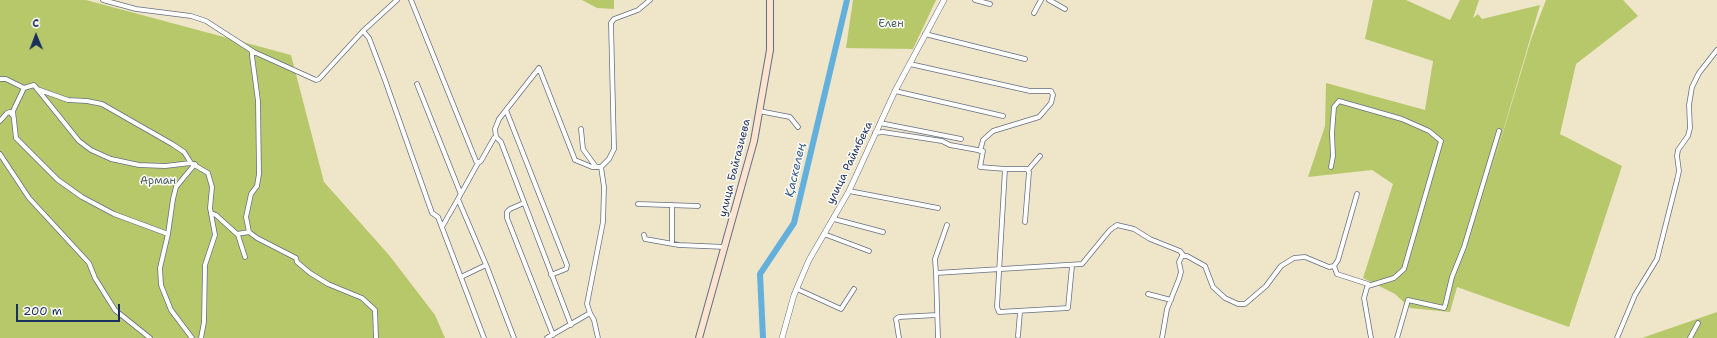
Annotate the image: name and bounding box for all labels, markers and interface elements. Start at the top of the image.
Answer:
north arrow [16,16,56,56]
text: С [32,16,39,31]
park label: Елен [878,17,904,31]
street label: улица Байгазиева [716,118,754,218]
street label: улица Раймбека [824,119,876,207]
water label: Қаскелең [783,141,809,199]
park label: Арман [140,174,176,188]
scale bar [18,296,122,322]
text: 200 m [23,303,62,319]

